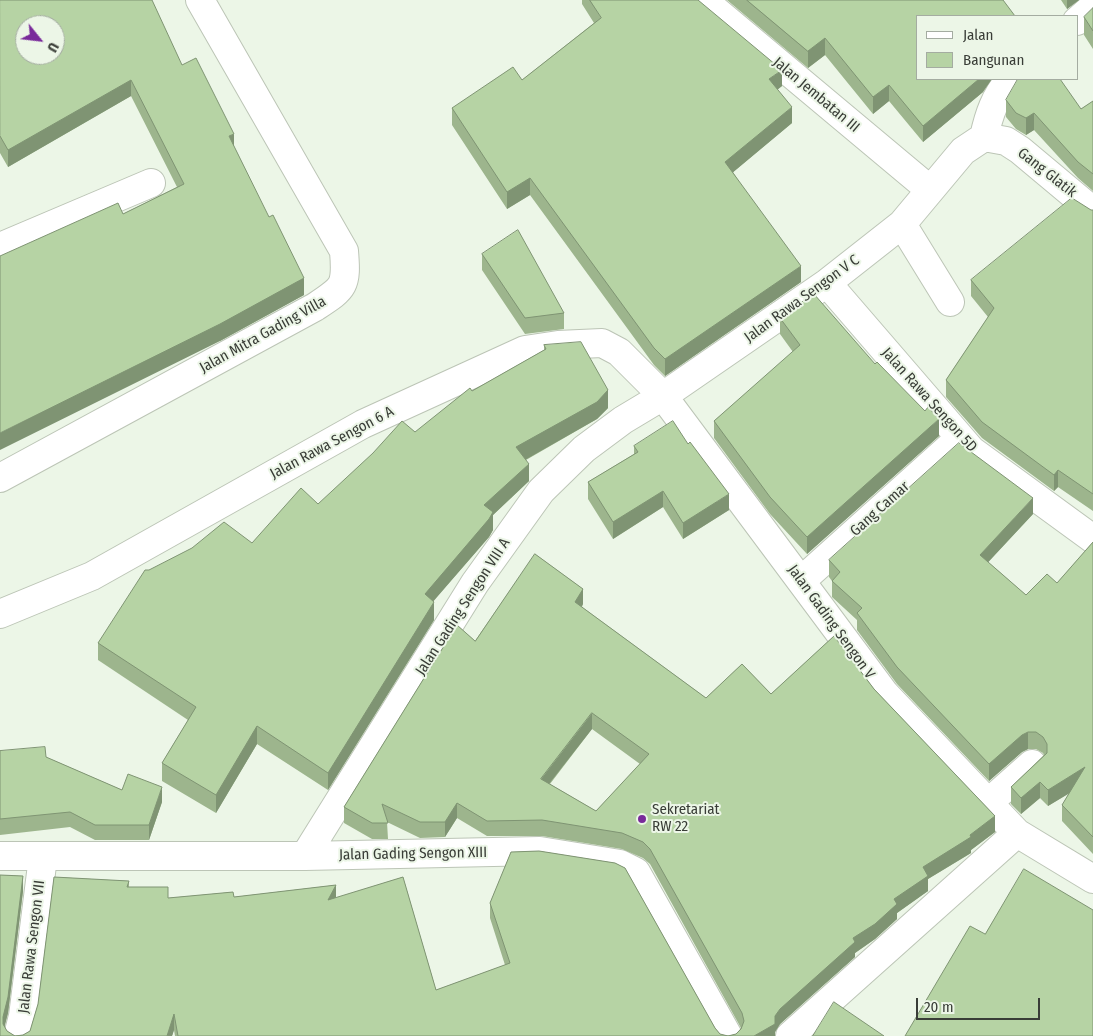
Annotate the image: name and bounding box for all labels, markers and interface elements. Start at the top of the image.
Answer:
north arrow [15,15,65,65]
legend [916,15,1078,80]
text: Jalan [963,26,993,44]
text: U [43,39,62,55]
text: Bangunan [963,51,1024,69]
street label: Jalan Jembatan III [769,54,863,136]
street label: Gang Glatik [1014,144,1080,202]
street label: Jalan Rawa Sengon V C [741,251,863,347]
street label: Jalan Mitra Gading Villa [197,293,329,377]
street label: Jalan Rawa Sengon 5D [877,344,981,456]
street label: Jalan Rawa Sengon 6 A [267,403,397,483]
street label: Gang Camar [847,478,913,540]
street label: Jalan Gading Sengon VIII A [412,535,514,679]
street label: Jalan Gading Sengon V [784,561,878,683]
place label: Sekretariat RW 22 [652,801,719,836]
marker: Sekretariat RW 22 [636,813,648,825]
street label: Jalan Gading Sengon XIII [339,844,487,864]
street label: Jalan Rawa Sengon VII [15,879,49,1015]
scale bar [918,988,1042,1020]
text: 20 m [924,998,954,1016]

